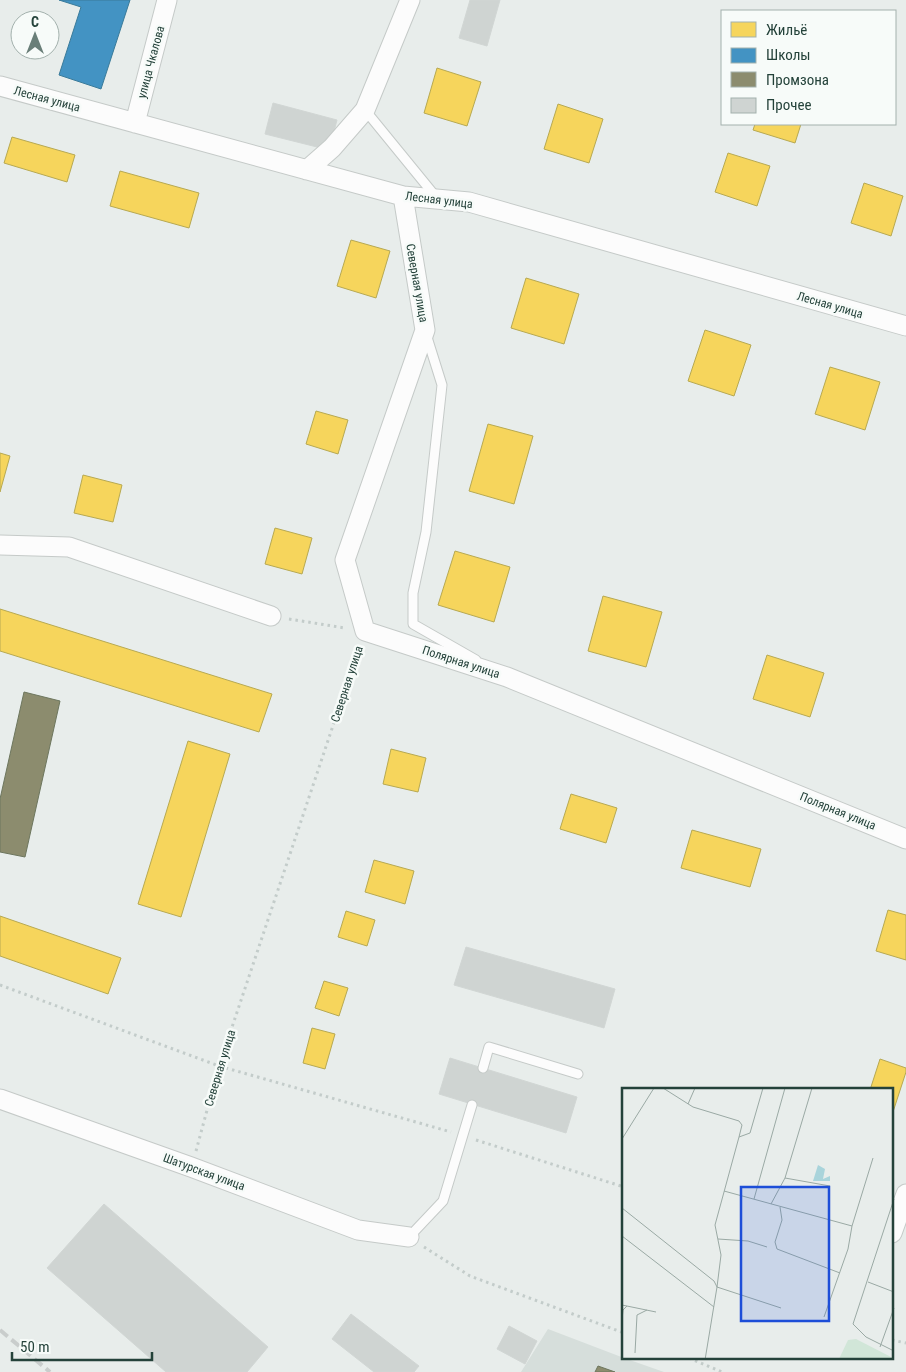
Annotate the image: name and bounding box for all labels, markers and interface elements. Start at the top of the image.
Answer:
north arrow [10,10,60,60]
legend [721,10,896,125]
text: С [31,14,39,30]
text: Жильё [766,21,807,39]
street label: улица Чкалова [135,24,167,100]
text: Школы [766,46,811,64]
text: Промзона [766,71,829,89]
street label: Лесная улица [12,83,82,115]
text: Прочее [766,96,812,114]
street label: Лесная улица [404,189,474,211]
street label: Северная улица [403,243,431,324]
street label: Лесная улица [795,289,865,321]
street label: Полярная улица [420,643,502,681]
street label: Северная улица [328,644,366,724]
street label: Полярная улица [798,789,878,833]
street label: Северная улица [202,1028,238,1108]
inset map [622,1088,894,1360]
street label: Шатурская улица [161,1151,247,1193]
scale bar [12,1330,152,1362]
text: 50 m [20,1338,50,1356]

